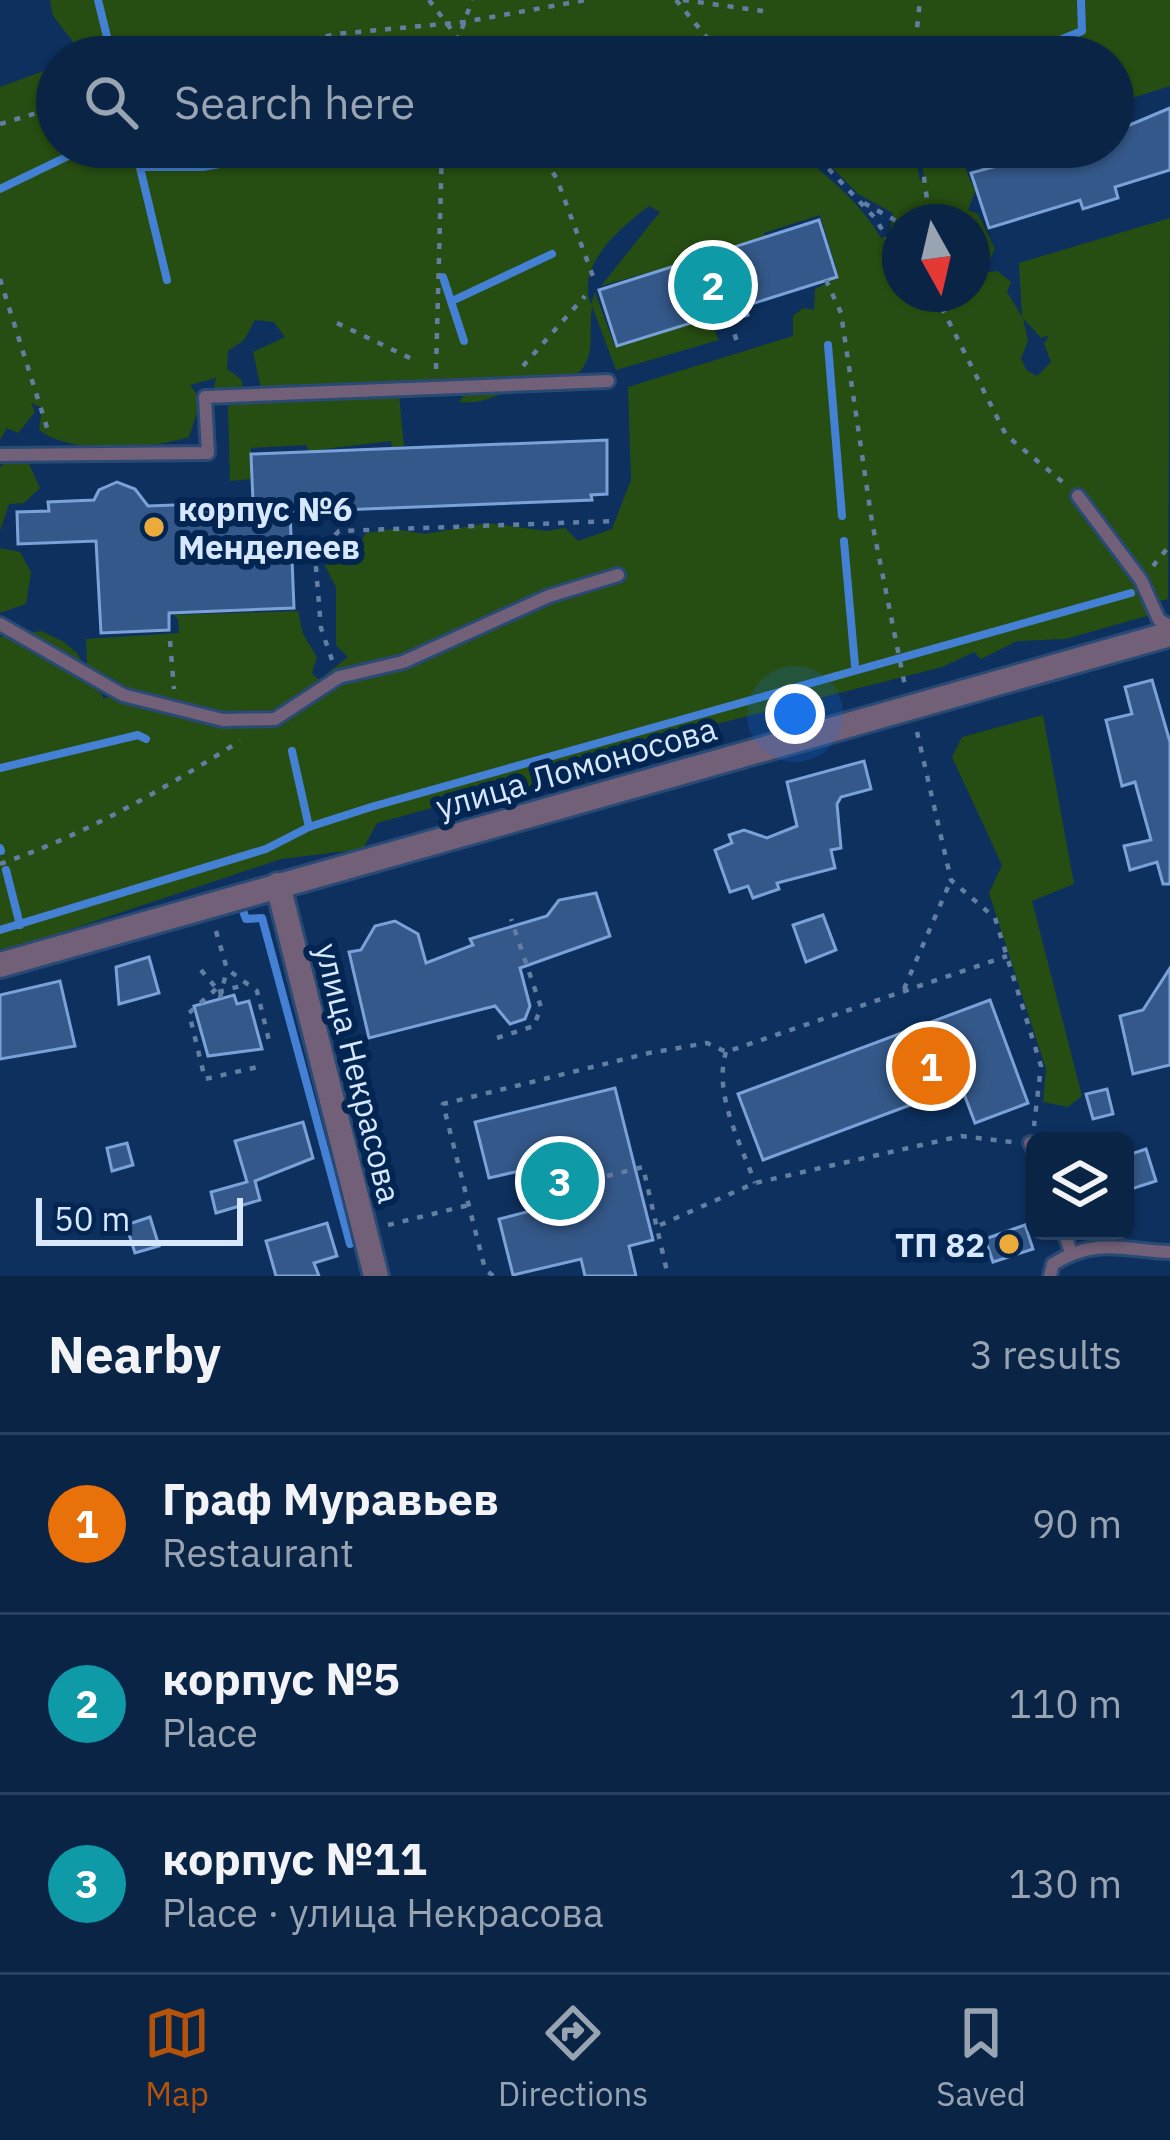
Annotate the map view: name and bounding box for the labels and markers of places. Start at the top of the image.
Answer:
pin: 2 [674,240,752,330]
place label: корпус №6 Менделеев [178,487,360,568]
marker: корпус №6 Менделеев [141,514,167,540]
pin: 1 [892,1021,970,1111]
pin: 3 [521,1136,599,1226]
place label: ТП 82 [895,1223,985,1266]
marker: ТП 82 [996,1231,1022,1257]

